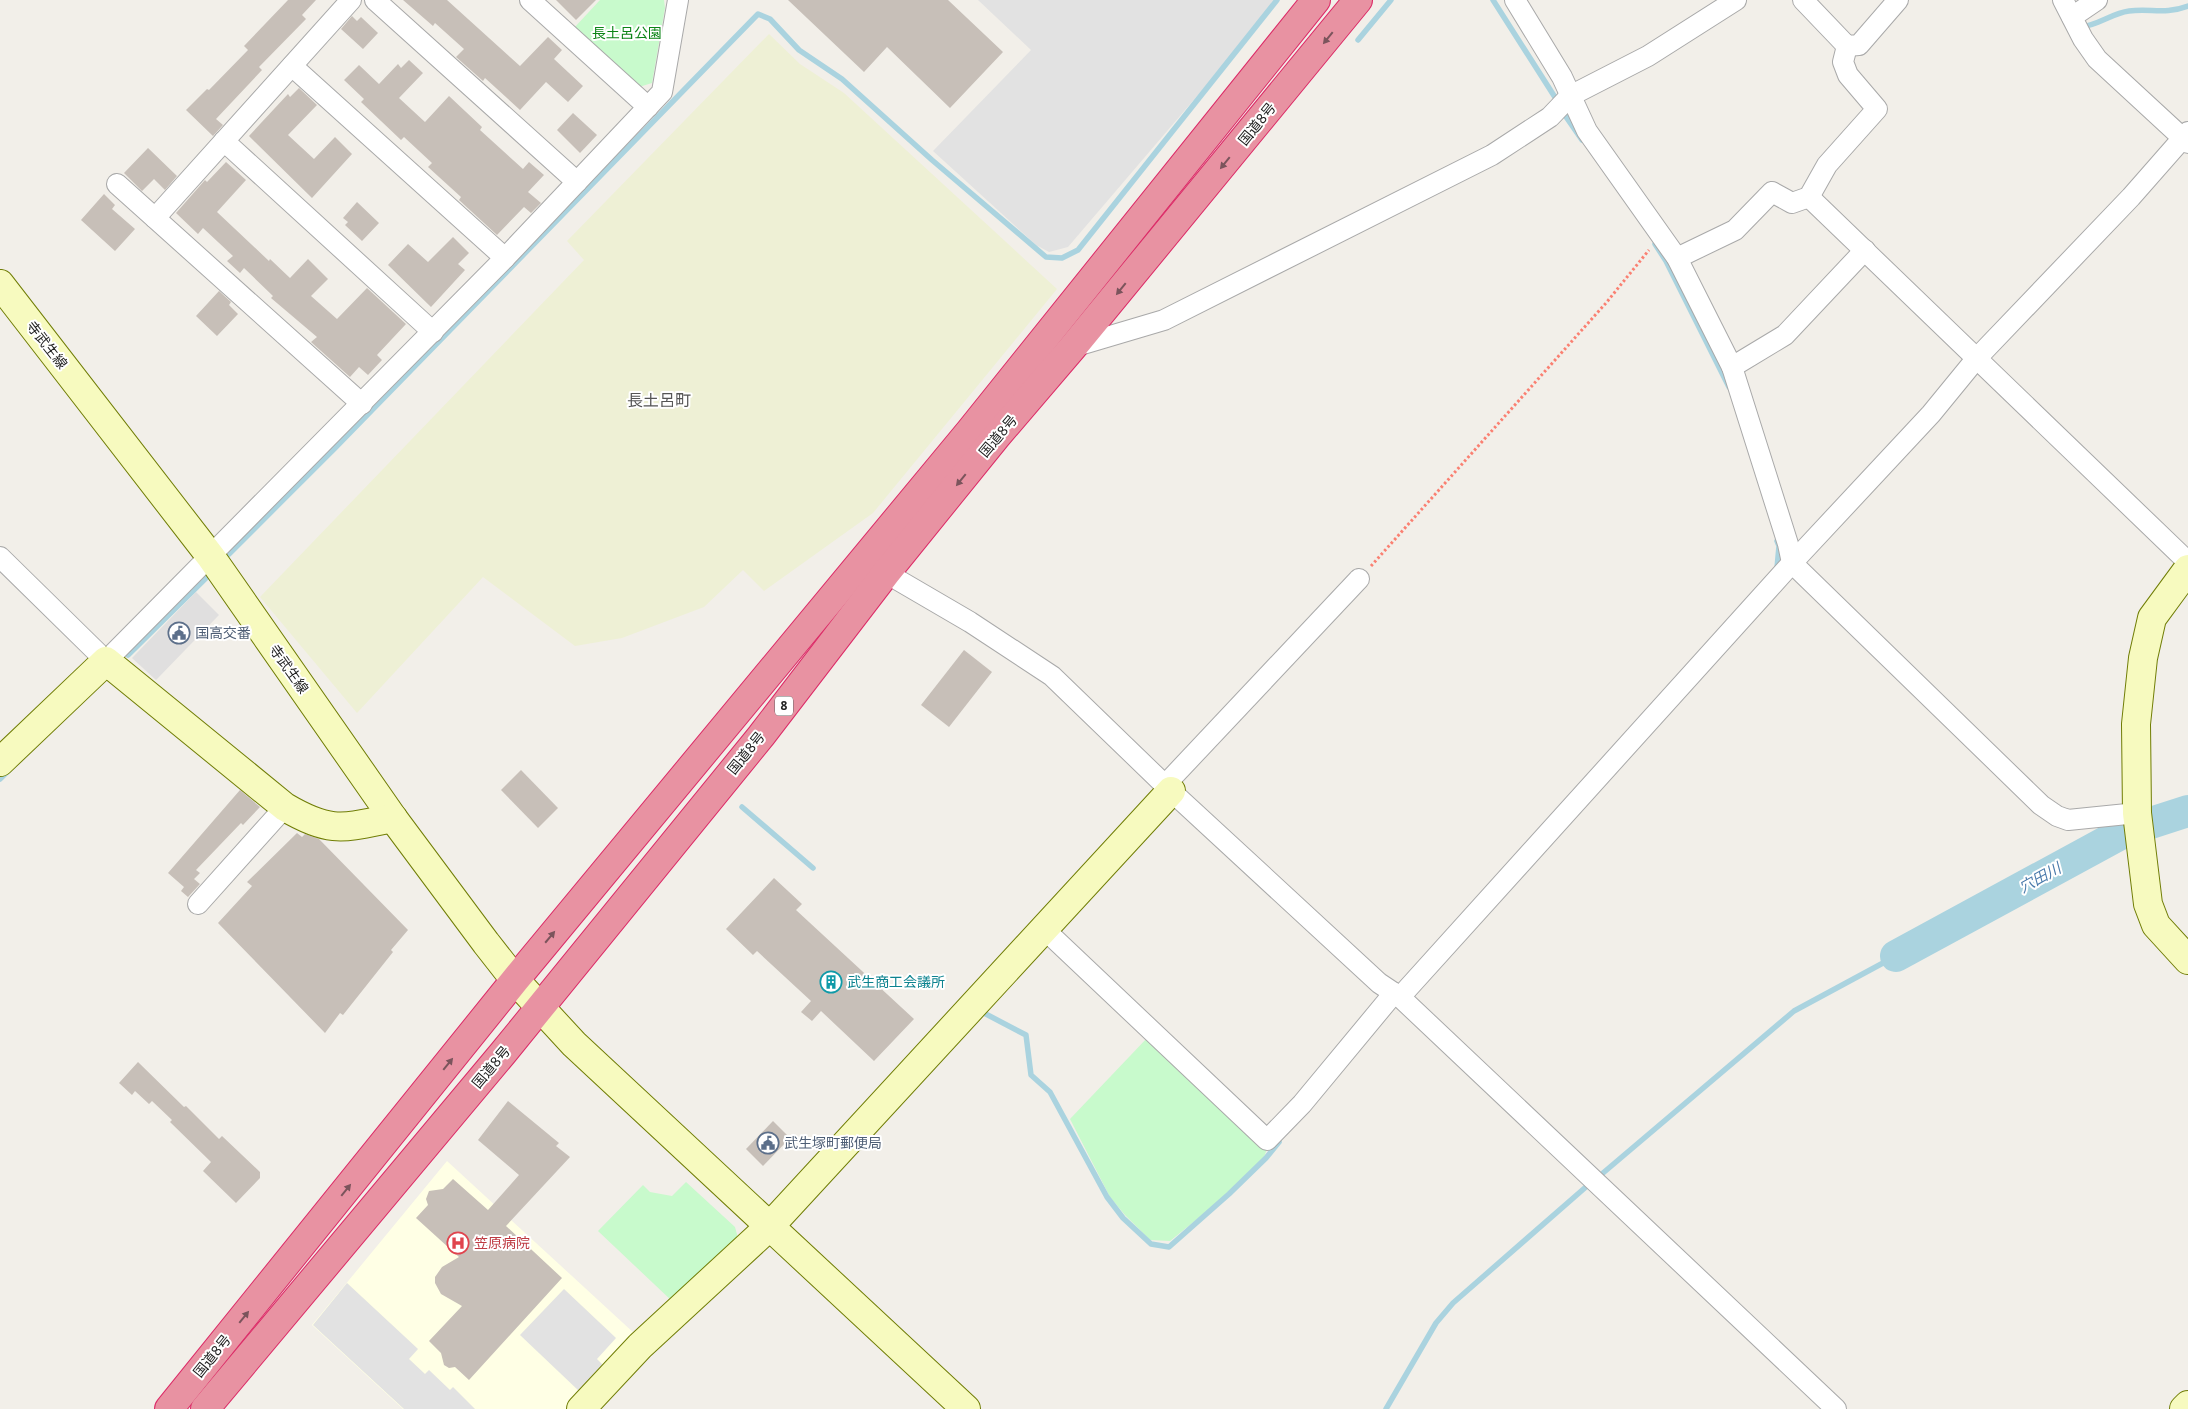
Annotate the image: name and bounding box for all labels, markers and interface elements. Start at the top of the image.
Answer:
park label: 長土呂公園 [592,23,662,42]
one-way arrow [1322,31,1333,44]
street label: 国道8号 [1233,98,1280,149]
one-way arrow [1219,157,1230,170]
one-way arrow [1116,282,1127,295]
street label: 寺武生線 [23,317,72,373]
district label: 長土呂町 [627,389,691,411]
street label: 国道8号 [974,410,1021,461]
one-way arrow [955,474,966,487]
public building icon: 国高交番 [167,621,191,645]
place label: 国高交番 [195,623,251,642]
street label: 寺武生線 [266,640,313,697]
road number: 8 [775,696,793,716]
street label: 国道8号 [722,727,769,778]
water label: 穴田川 [2015,857,2066,897]
one-way arrow [545,931,556,944]
building icon: 武生商工会議所 [819,970,843,994]
place label: 武生商工会議所 [847,972,945,991]
street label: 国道8号 [467,1041,514,1092]
one-way arrow [442,1057,453,1070]
public building icon: 武生塚町郵便局 [756,1131,780,1155]
place label: 武生塚町郵便局 [784,1133,882,1152]
one-way arrow [340,1184,351,1197]
hospital icon: 笠原病院 [446,1231,470,1255]
place label: 笠原病院 [474,1233,530,1252]
one-way arrow [238,1310,249,1323]
street label: 国道8号 [188,1330,235,1381]

